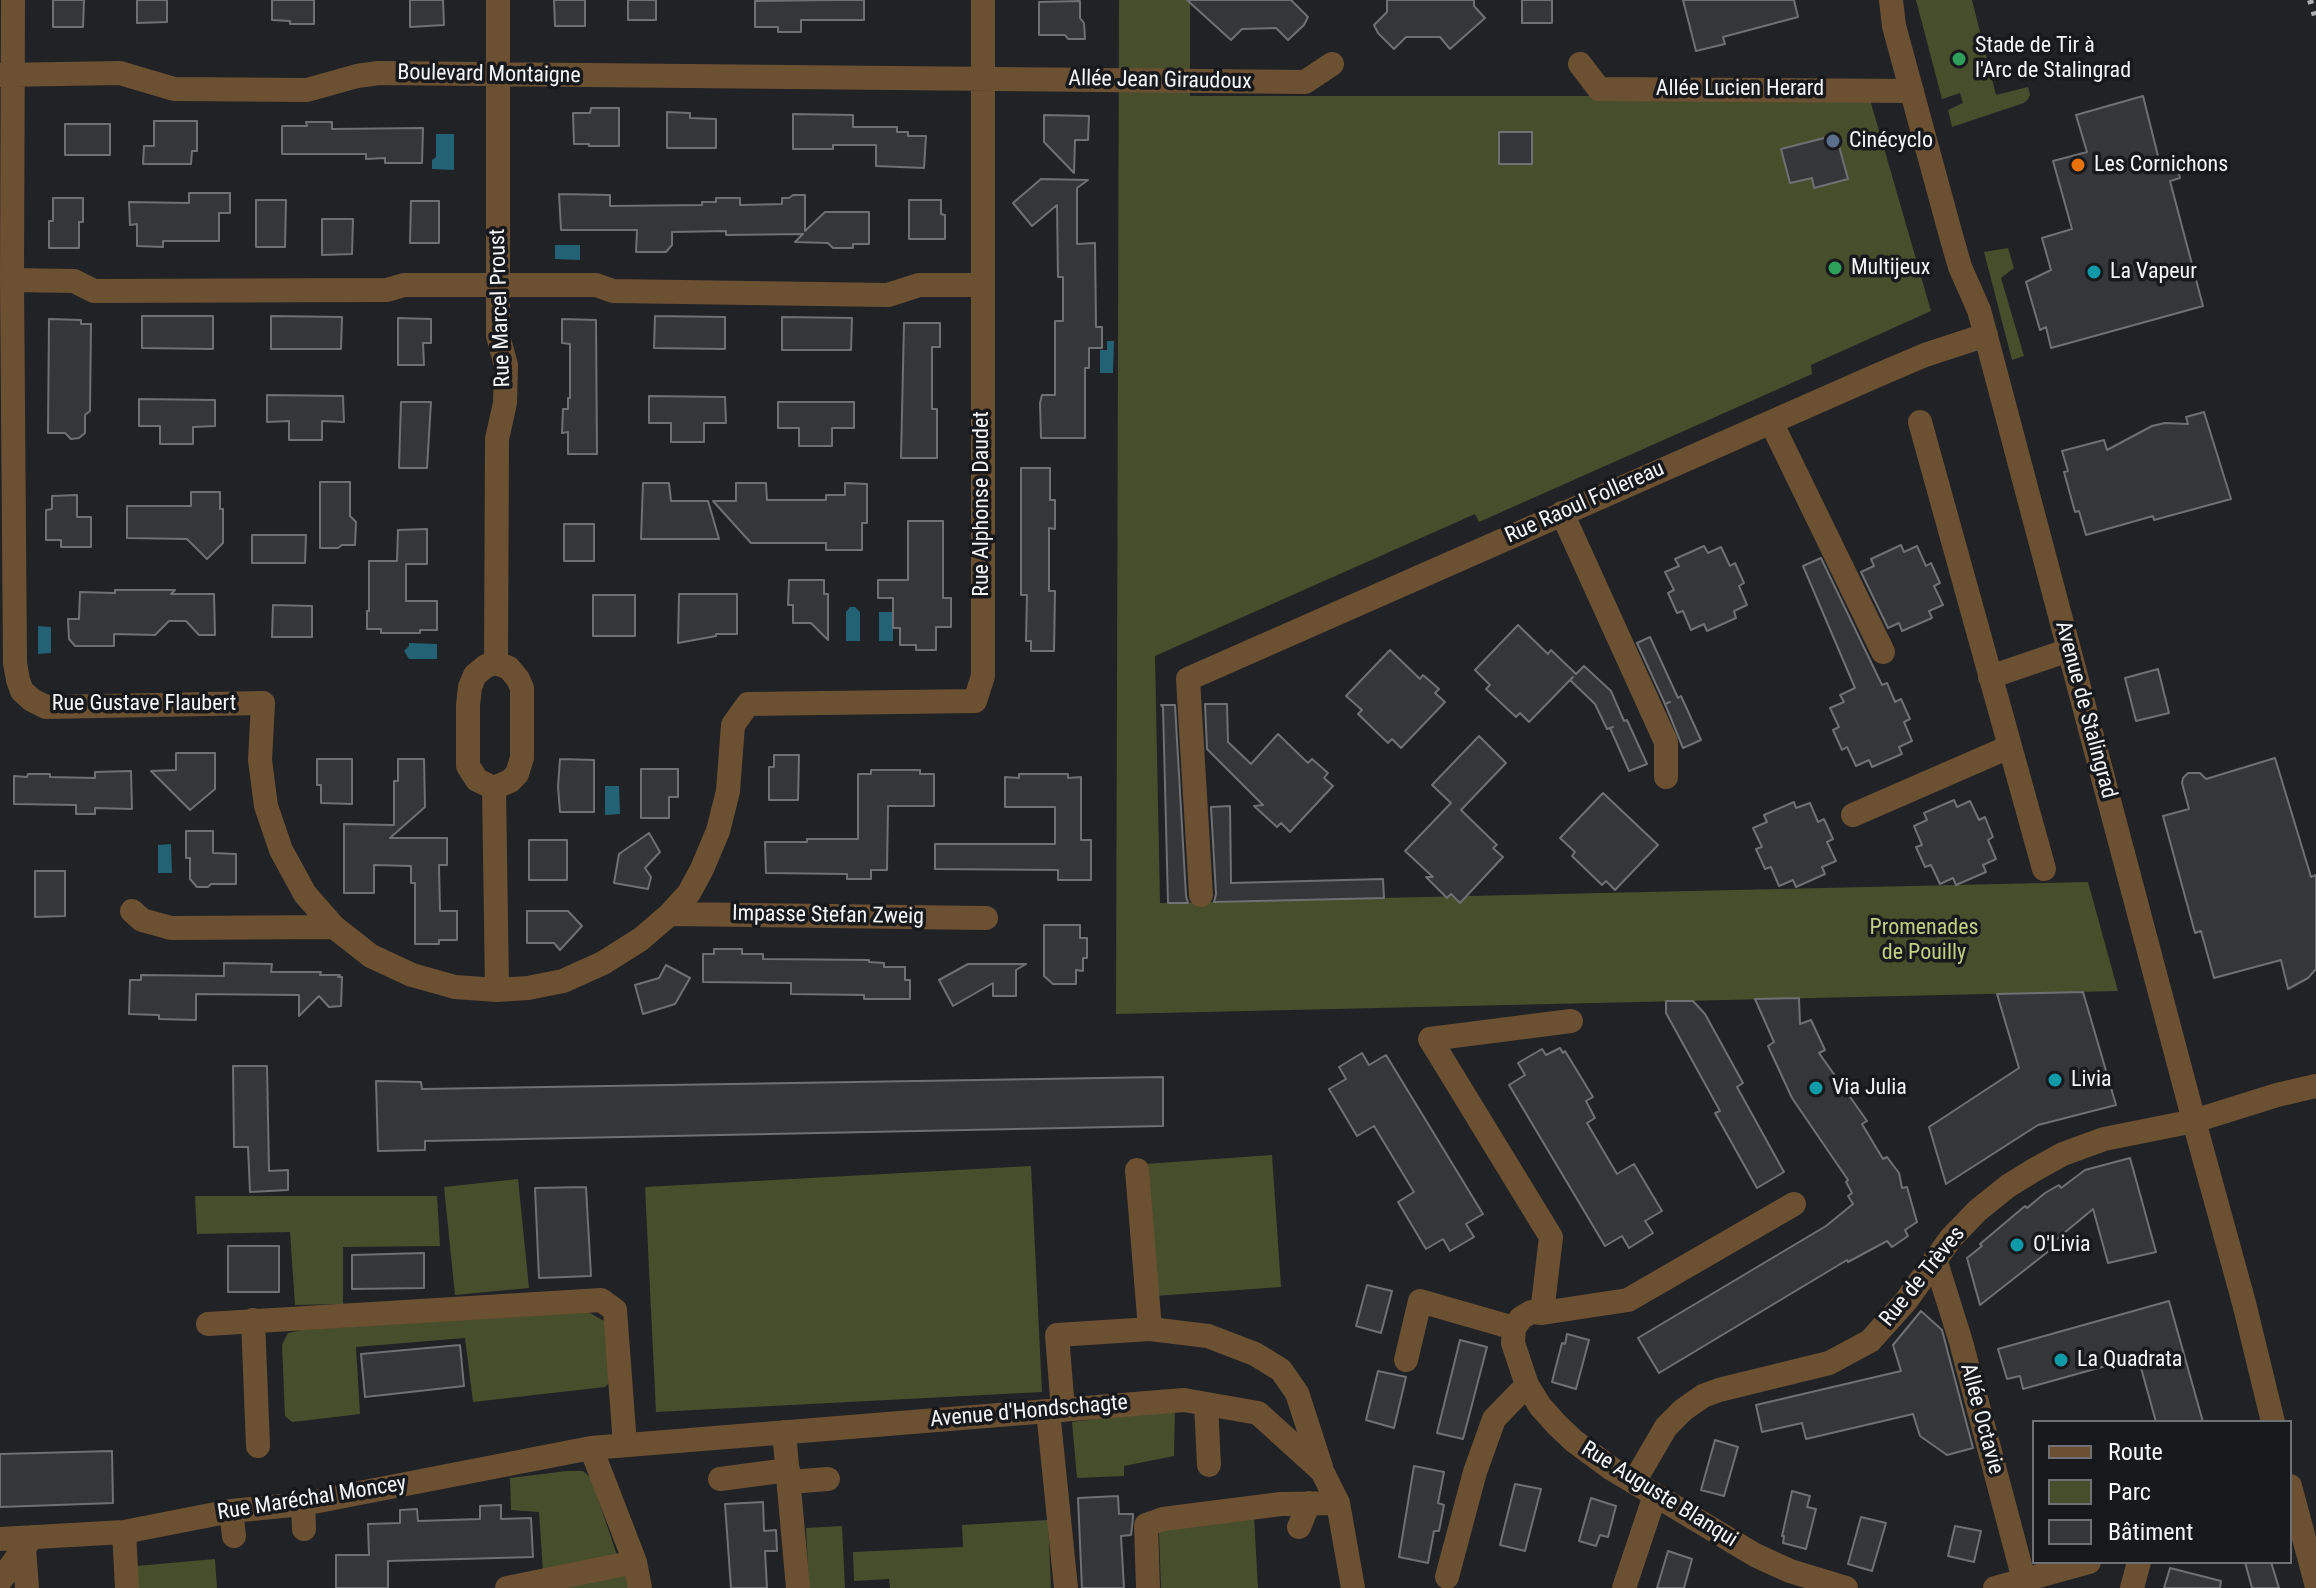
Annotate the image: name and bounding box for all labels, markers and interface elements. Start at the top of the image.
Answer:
place label: Stade de Tir à l'Arc de Stalingrad [1975,33,2131,84]
marker: Stade de Tir à l'Arc de Stalingrad [1950,50,1968,68]
street label: Boulevard Montaigne [397,60,581,90]
street label: Allée Jean Giraudoux [1068,66,1252,96]
street label: Allée Lucien Herard [1656,76,1824,102]
place label: Cinécyclo [1849,128,1933,154]
marker: Cinécyclo [1824,132,1842,150]
place label: Les Cornichons [2094,152,2228,178]
marker: Les Cornichons [2069,156,2087,174]
street label: Rue Marcel Proust [485,228,517,388]
place label: Multijeux [1851,255,1930,281]
marker: Multijeux [1826,259,1844,277]
place label: La Vapeur [2110,259,2197,285]
marker: La Vapeur [2085,263,2103,281]
street label: Rue Alphonse Daudet [969,411,995,597]
street label: Rue Raoul Follereau [1501,456,1669,550]
street label: Avenue de Stalingrad [2049,618,2121,802]
street label: Rue Gustave Flaubert [52,691,236,717]
street label: Impasse Stefan Zweig [732,901,924,931]
park label: Promenades de Pouilly [1869,915,1979,966]
place label: Livia [2071,1067,2112,1093]
marker: Livia [2046,1071,2064,1089]
place label: Via Julia [1832,1075,1907,1101]
marker: Via Julia [1807,1079,1825,1097]
street label: Rue de Trèves [1875,1222,1971,1332]
place label: O'Livia [2033,1232,2091,1258]
marker: O'Livia [2008,1236,2026,1254]
place label: La Quadrata [2077,1347,2182,1373]
marker: La Quadrata [2052,1351,2070,1369]
street label: Allée Octavie [1954,1361,2008,1477]
street label: Avenue d'Hondschagte [929,1390,1129,1434]
legend [2032,1420,2292,1564]
street label: Rue Auguste Blanqui [1576,1436,1742,1554]
text: Route [2108,1438,2163,1466]
street label: Rue Maréchal Moncey [216,1471,408,1527]
text: Parc [2108,1478,2151,1506]
text: Bâtiment [2108,1518,2193,1546]

